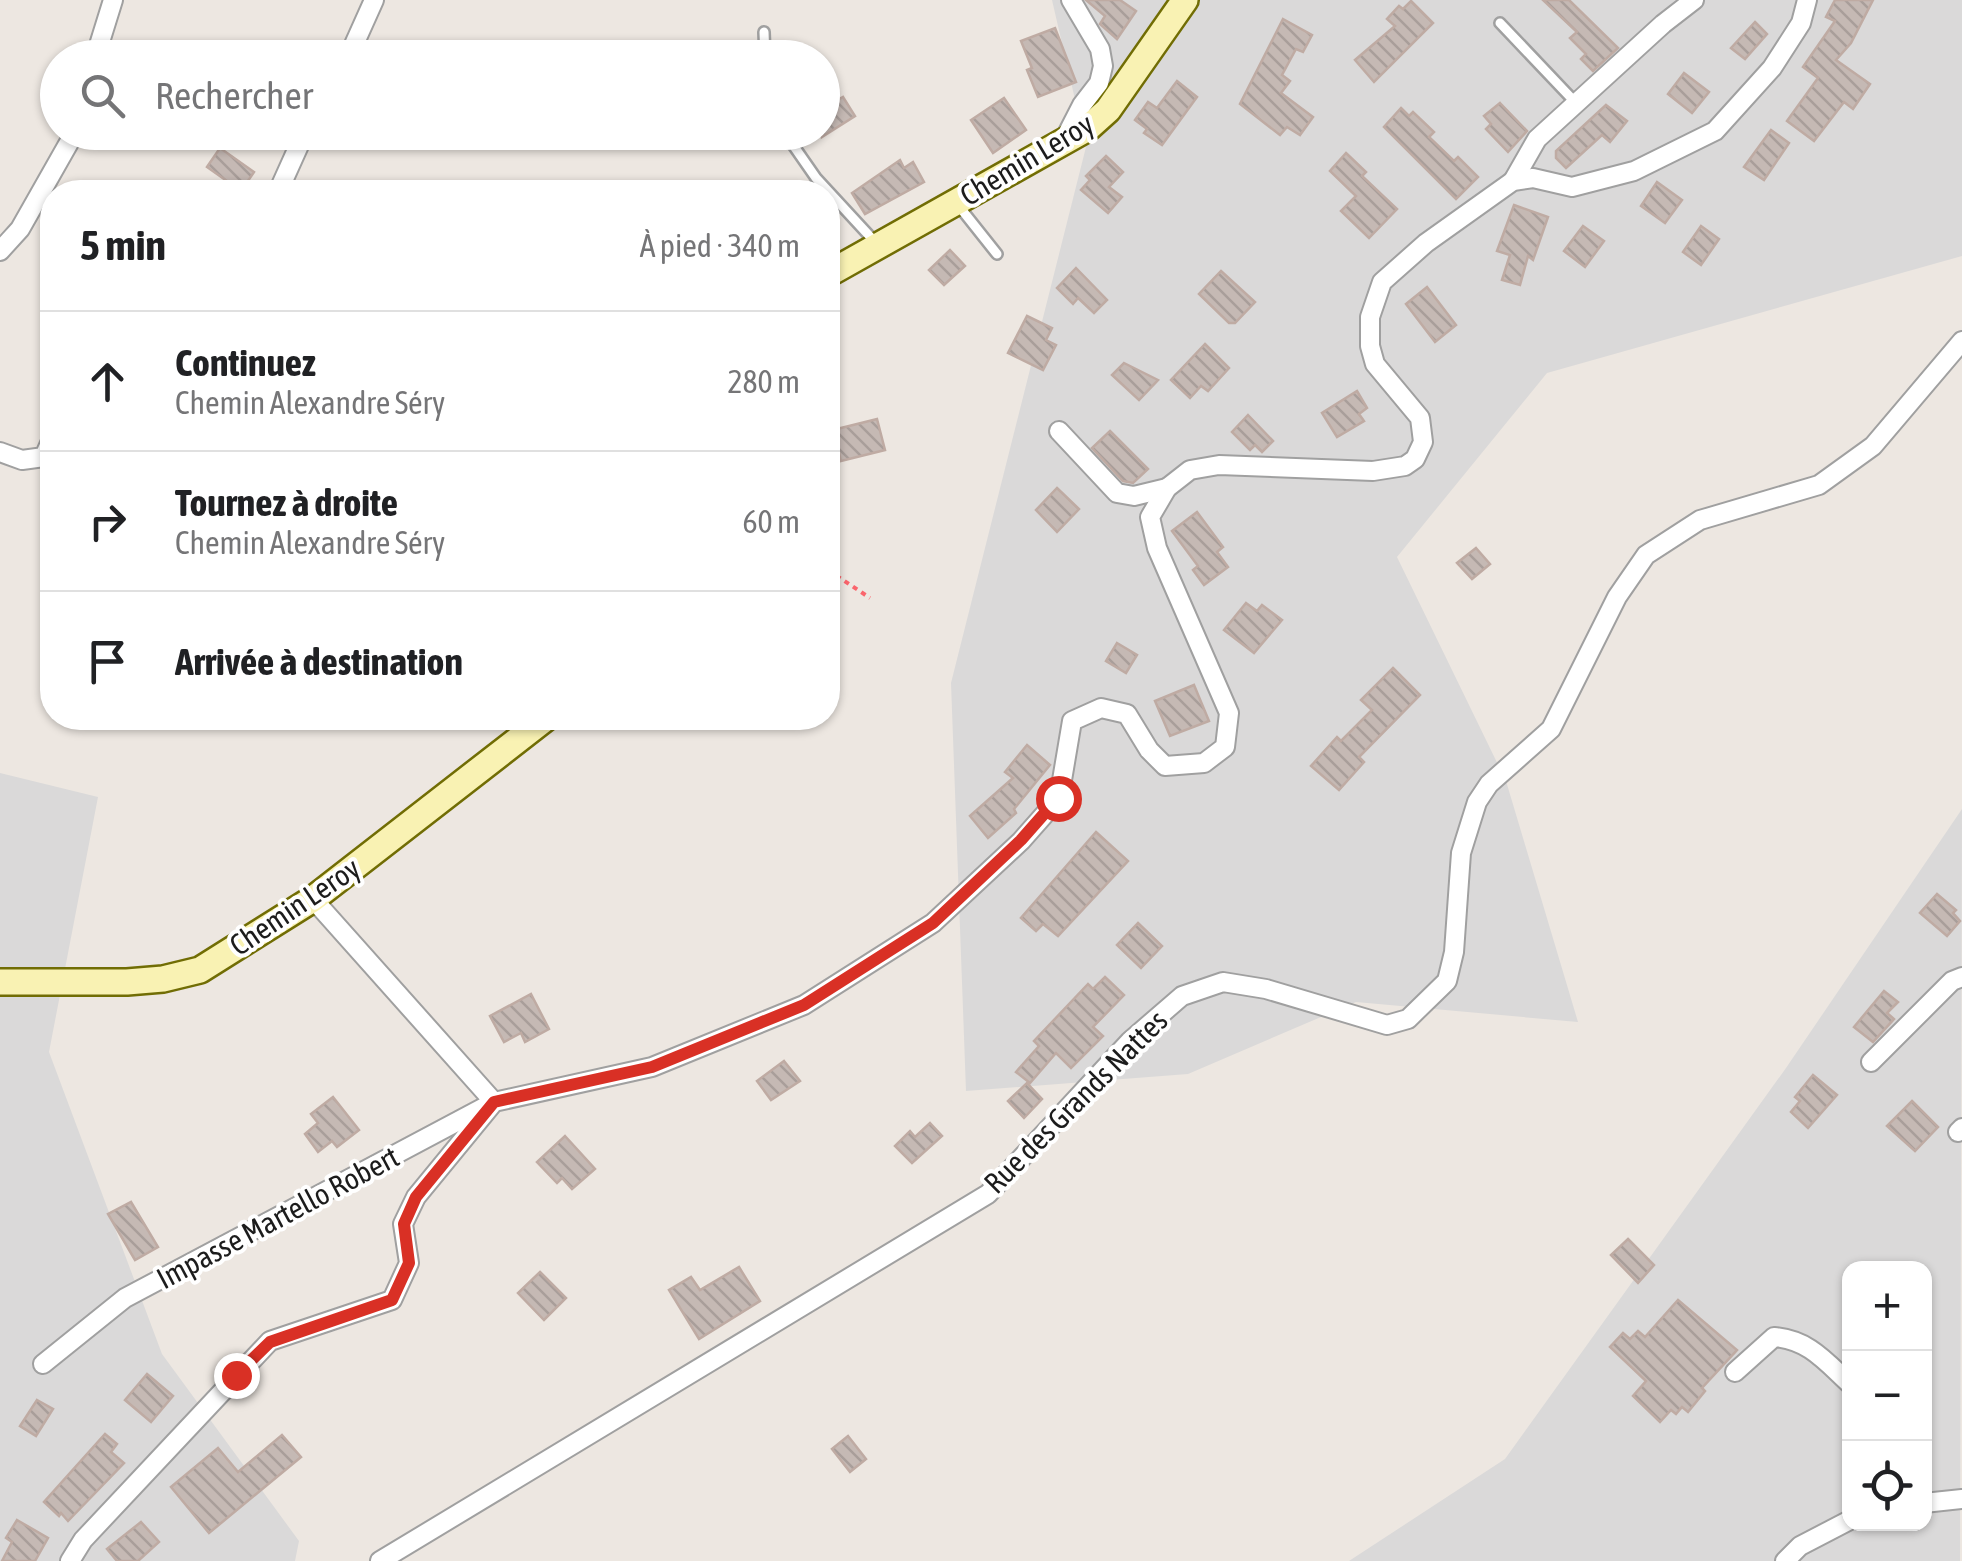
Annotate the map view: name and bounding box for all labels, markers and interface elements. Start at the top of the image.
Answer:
search box [40,40,840,150]
icon: search [75,68,130,123]
text: Rechercher [155,74,313,117]
street label: Chemin Leroy [954,106,1099,212]
text: 5 min [80,221,166,269]
text: À pied · 340 m [640,227,800,264]
text: Continuez [175,341,316,384]
icon: ahead [80,354,135,409]
text: 280 m [727,363,800,400]
text: Chemin Alexandre Séry [175,384,445,421]
text: Tournez à droite [175,481,398,524]
icon: right [80,494,135,549]
text: 60 m [742,503,800,540]
text: Chemin Alexandre Séry [175,524,445,561]
icon: arrive [80,634,135,689]
text: Arrivée à destination [175,640,463,683]
route start [1036,776,1082,822]
street label: Chemin Leroy [223,850,366,962]
street label: Rue des Grands Nattes [977,1003,1174,1200]
street label: Impasse Martello Robert [151,1139,404,1295]
map controls [1842,1261,1932,1531]
button: + [1842,1261,1932,1351]
button: − [1842,1351,1932,1441]
route end [214,1353,260,1399]
button: locate [1842,1441,1932,1531]

